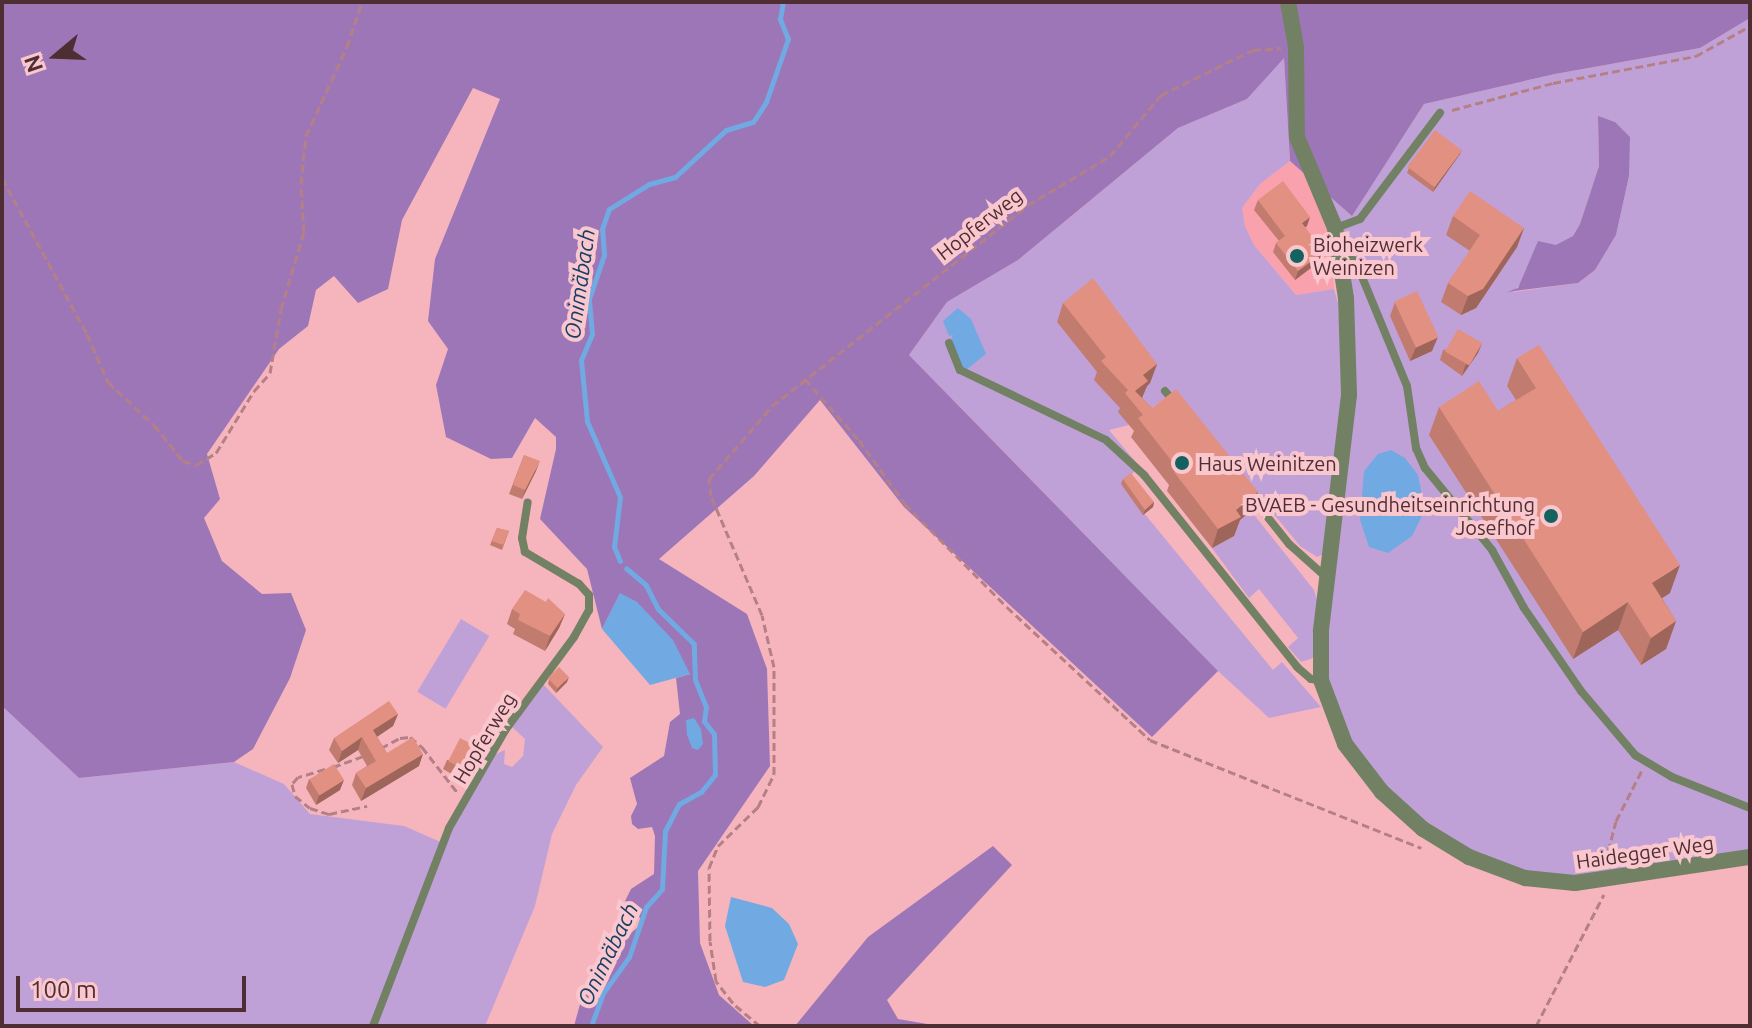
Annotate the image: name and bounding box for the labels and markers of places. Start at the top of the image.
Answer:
place label: Bioheizwerk Weinizen [1313,232,1423,279]
marker: Bioheizwerk Weinizen [1288,247,1306,265]
place label: Haus Weinitzen [1198,451,1337,475]
marker: Haus Weinitzen [1173,454,1191,472]
place label: BVAEB - Gesundheitseinrichtung Josefhof [1245,492,1535,539]
marker: BVAEB - Gesundheitseinrichtung Josefhof [1542,507,1560,525]

